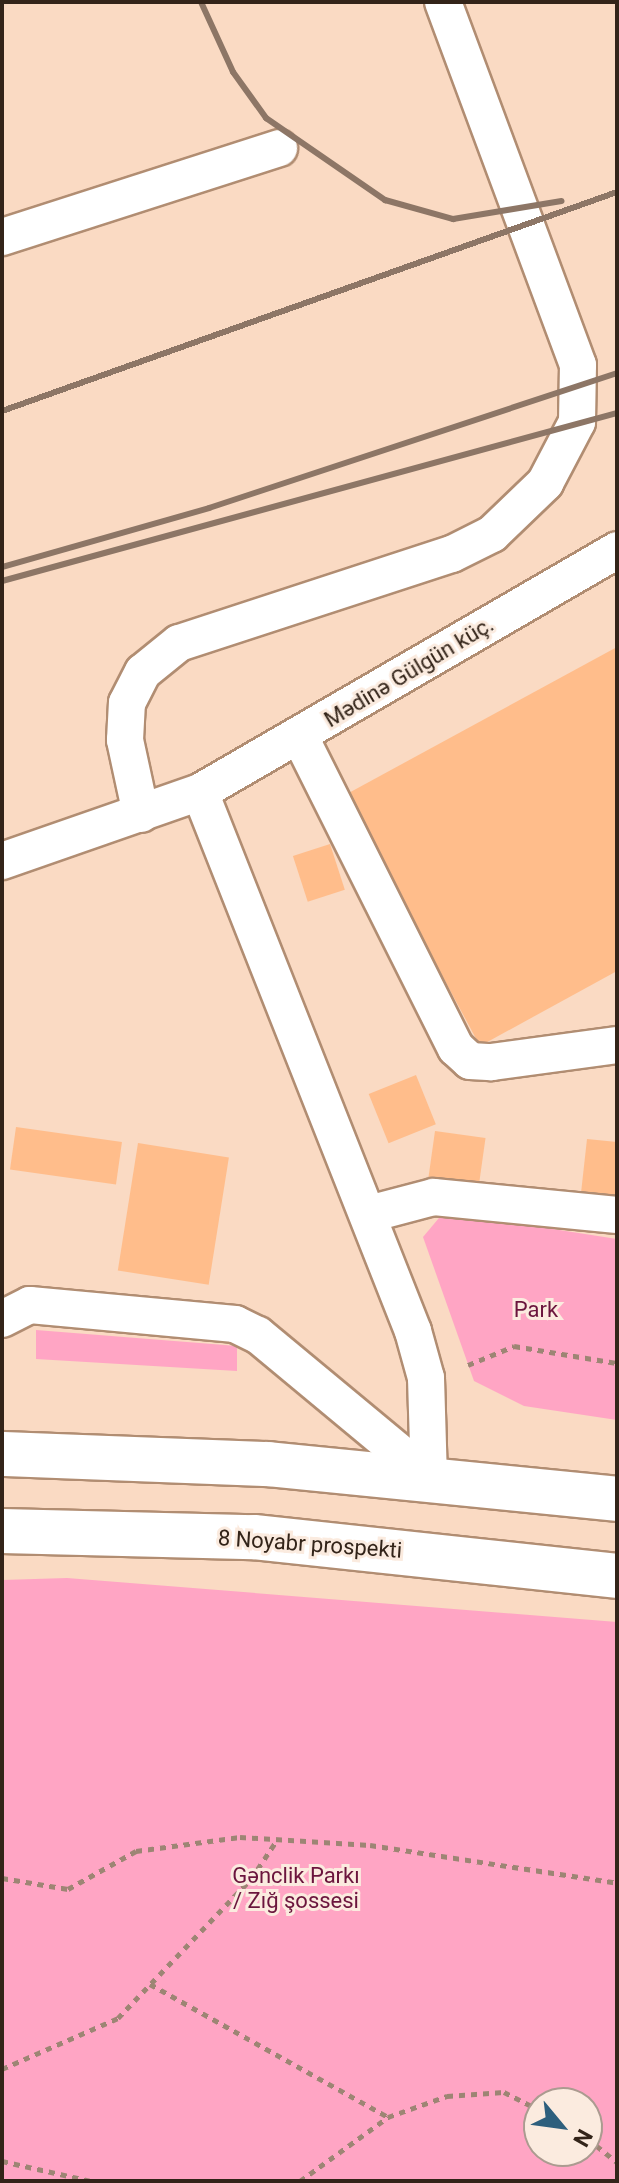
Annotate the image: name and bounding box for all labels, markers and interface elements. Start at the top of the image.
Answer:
street label: Mədinə Gülgün küç. [320,611,498,733]
park label: Park [514,1297,558,1323]
street label: 8 Noyabr prospekti [217,1524,403,1564]
park label: Gənclik Parkı / Zığ şossesi [232,1862,360,1914]
north arrow [523,2087,603,2167]
text: N [568,2125,597,2151]

